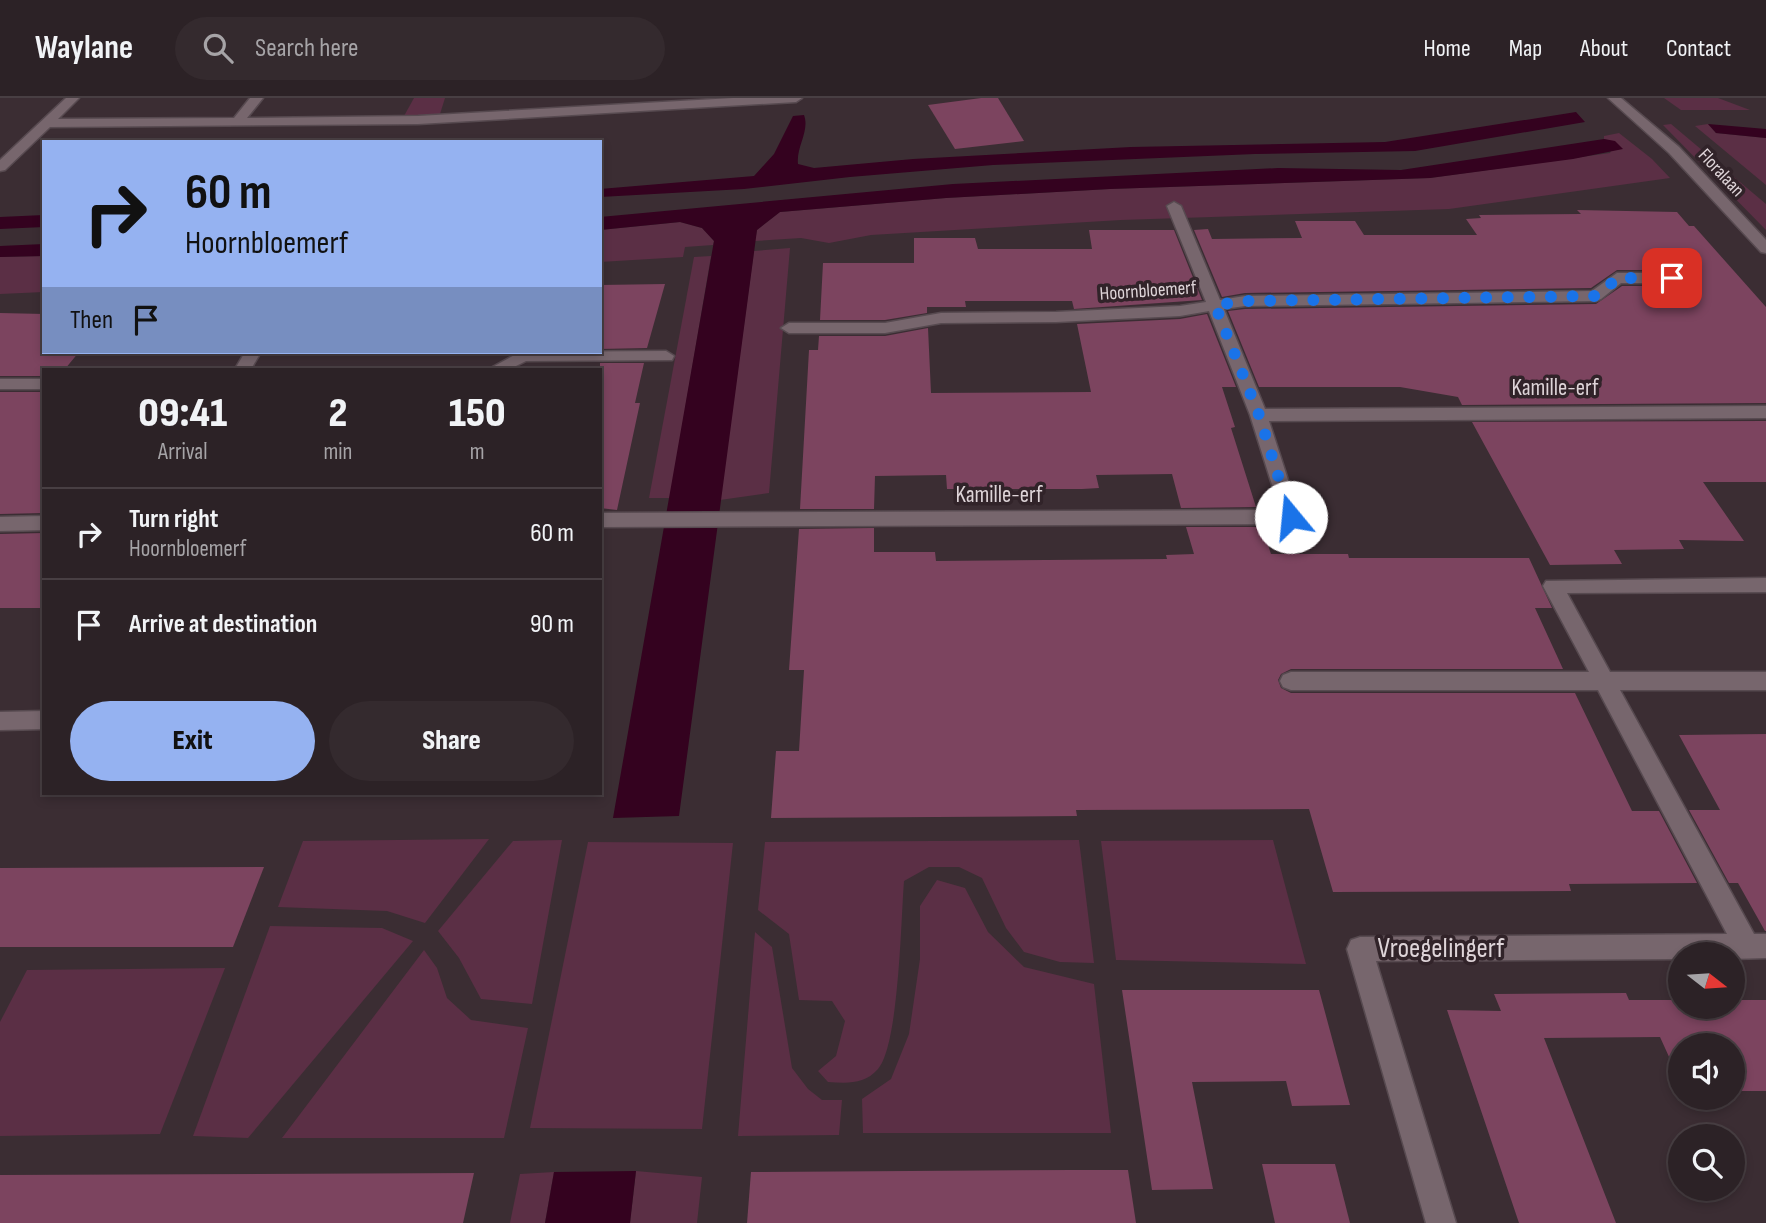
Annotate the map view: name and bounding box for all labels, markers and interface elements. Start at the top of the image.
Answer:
search box [175,17,665,80]
text: Waylane [35,28,133,68]
icon: search [199,29,237,67]
text: Search here [255,33,358,64]
text: Home [1423,34,1471,63]
text: Map [1509,34,1542,63]
text: About [1580,34,1628,63]
text: Contact [1666,34,1731,63]
street label: Floralaan [1693,144,1749,202]
text: 60 m [185,164,272,223]
icon: right [70,168,161,259]
text: Hoornbloemerf [185,224,348,263]
pin [1642,248,1702,308]
icon: arrive [1653,259,1691,297]
street label: Hoornbloemerf [1099,276,1198,306]
icon: arrive [127,301,165,339]
text: Then [70,305,113,336]
street label: Kamille-erf [1511,374,1599,402]
text: 09:41 [138,388,227,439]
text: 2 [328,388,347,439]
text: 150 [449,388,506,439]
text: Arrival [158,438,207,466]
text: min [323,438,352,466]
text: m [470,438,485,466]
position arrow [1254,480,1328,554]
street label: Kamille-erf [955,481,1043,509]
text: Turn right [129,504,218,535]
icon: right [70,515,108,553]
text: 60 m [530,518,574,549]
text: Hoornbloemerf [129,535,246,563]
icon: arrive [70,606,108,644]
text: Arrive at destination [129,609,317,640]
text: 90 m [530,609,574,640]
button: Exit [70,701,315,781]
button: Share [329,701,574,781]
street label: Vroegelingerf [1378,932,1505,965]
north arrow [1668,942,1745,1018]
map controls [1668,942,1745,1201]
button: sound [1668,1033,1745,1110]
button: search [1668,1124,1745,1201]

